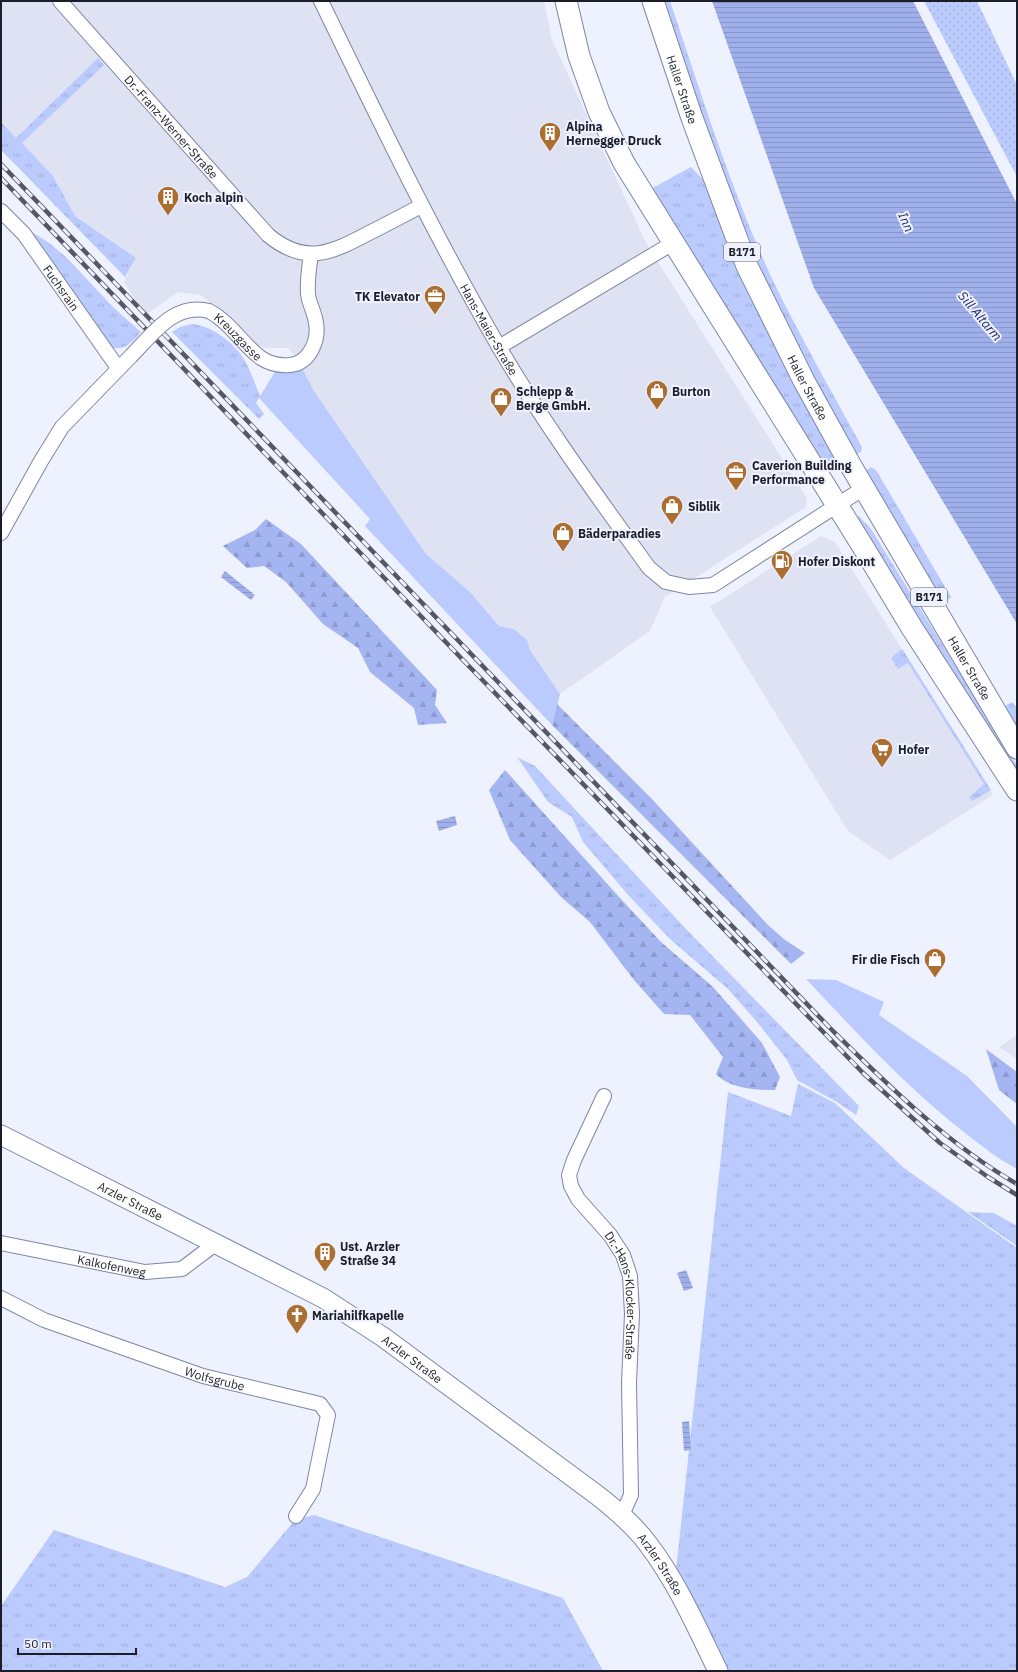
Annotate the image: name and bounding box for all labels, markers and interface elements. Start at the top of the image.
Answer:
street label: Haller Straße [664,53,701,126]
street label: Dr.-Franz-Werner-Straße [122,72,222,182]
place label: Alpina Hernegger Druck [566,119,661,148]
building icon: Alpina Hernegger Druck [537,120,563,153]
building icon: Koch alpin [155,184,181,217]
place label: Koch alpin [184,190,243,205]
water label: Inn [894,210,918,234]
road number: B171 [724,243,760,261]
street label: Fuchsrain [40,262,83,313]
street label: Hans-Maier-Straße [457,281,522,378]
office icon: TK Elevator [422,283,448,316]
water label: Sill Altarm [954,288,1006,344]
place label: TK Elevator [355,289,420,304]
street label: Kreuzgasse [211,309,266,364]
street label: Haller Straße [785,352,832,423]
shop icon: Burton [644,378,670,411]
place label: Schlepp & Berge GmbH. [516,384,591,413]
place label: Burton [672,384,711,399]
shop icon: Schlepp & Berge GmbH. [488,385,514,418]
place label: Caverion Building Performance [752,458,852,487]
office icon: Caverion Building Performance [723,459,749,492]
shop icon: Siblik [659,493,685,526]
place label: Siblik [688,499,720,514]
shop icon: Bäderparadies [550,520,576,553]
place label: Bäderparadies [578,526,661,541]
fuel station icon: Hofer Diskont [769,548,795,581]
place label: Hofer Diskont [798,554,875,569]
road number: B171 [911,588,947,606]
street label: Haller Straße [945,633,995,703]
supermarket icon: Hofer [869,736,895,769]
place label: Hofer [898,742,929,757]
shop icon: Fir die Fisch [922,946,948,979]
place label: Fir die Fisch [852,952,920,967]
street label: Arzler Straße [95,1178,166,1223]
street label: Dr.-Hans-Klocker-Straße [602,1228,640,1361]
place label: Ust. Arzler Straße 34 [340,1239,400,1268]
building icon: Ust. Arzler Straße 34 [312,1240,338,1273]
street label: Kalkofenweg [76,1251,148,1280]
church icon: Mariahilfkapelle [284,1302,310,1335]
place label: Mariahilfkapelle [312,1308,404,1323]
street label: Arzler Straße [379,1332,446,1386]
street label: Wolfsgrube [183,1363,247,1393]
street label: Arzler Straße [635,1530,686,1598]
scale bar [18,1630,136,1656]
text: 50 m [24,1636,52,1651]

